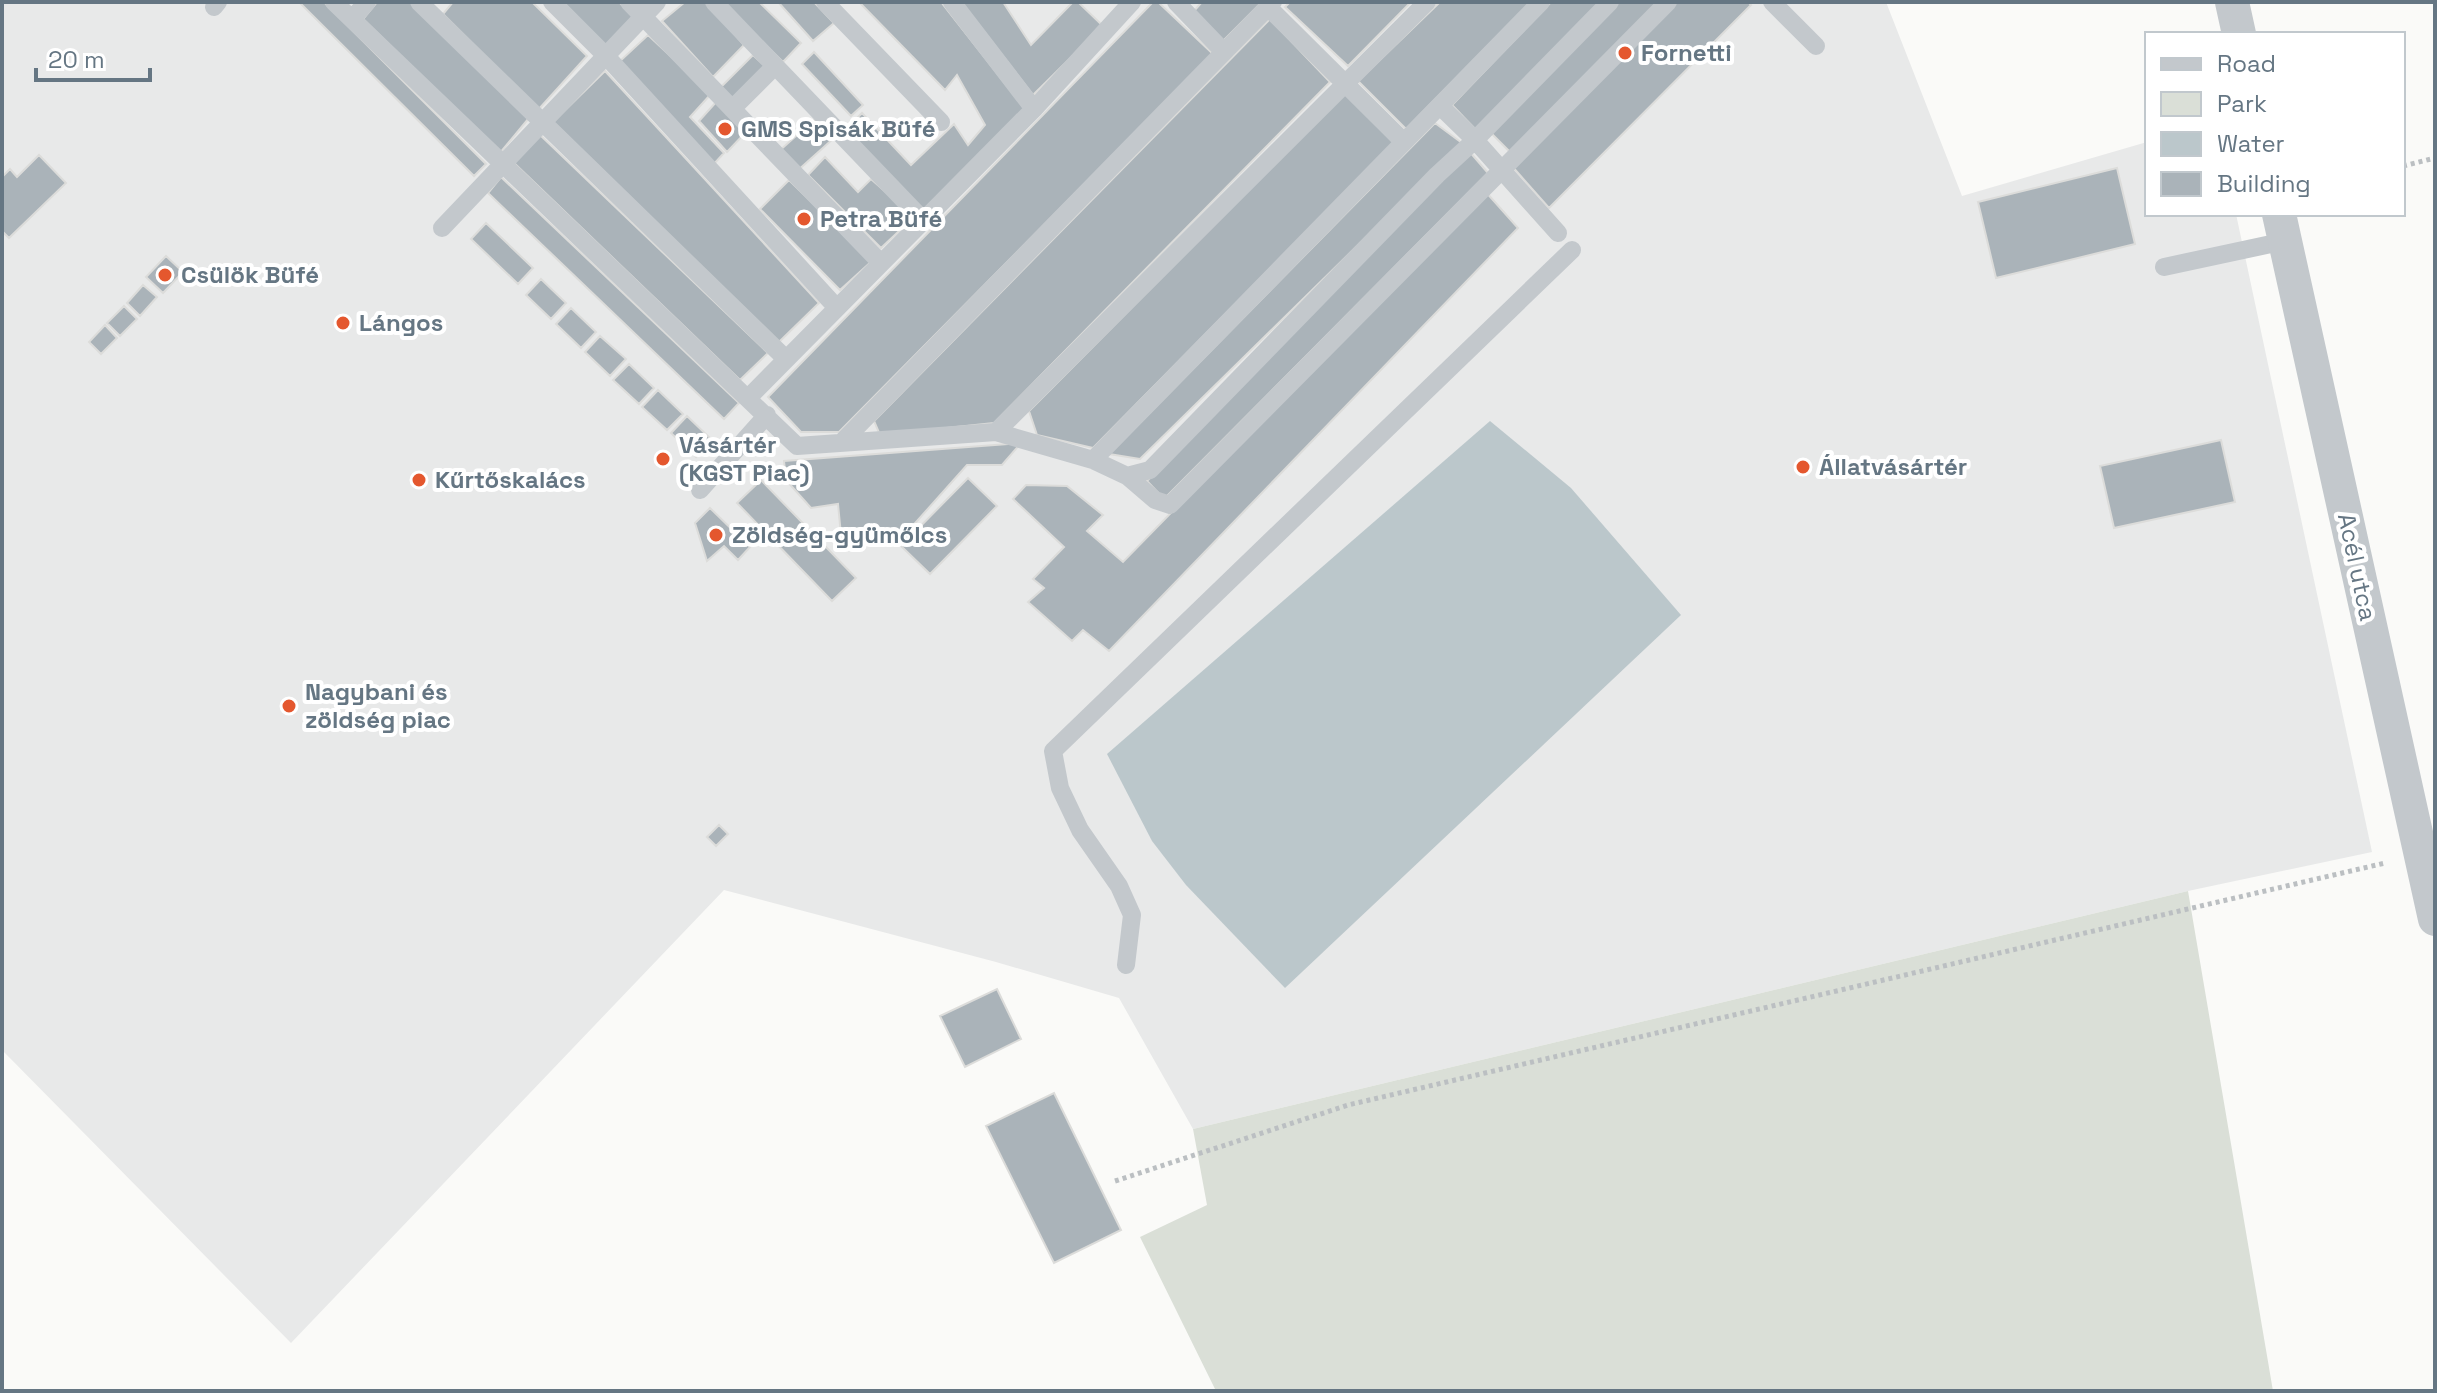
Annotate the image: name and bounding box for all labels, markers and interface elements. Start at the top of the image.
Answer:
scale bar [36,32,150,82]
legend [2145,32,2405,216]
place label: Fornetti [1641,37,1732,68]
text: 20 m [48,44,105,75]
marker: Fornetti [1616,44,1634,62]
text: Road [2217,48,2276,79]
text: Park [2217,88,2267,119]
place label: GMS Spisák Büfé [741,113,936,144]
marker: GMS Spisák Büfé [716,120,734,138]
text: Water [2217,128,2285,159]
text: Building [2217,168,2311,199]
place label: Petra Büfé [820,203,942,234]
marker: Petra Büfé [795,210,813,228]
place label: Csülök Büfé [181,259,319,290]
marker: Csülök Büfé [156,266,174,284]
place label: Lángos [359,307,443,338]
marker: Lángos [334,314,352,332]
place label: Vásártér (KGST Piac) [679,429,810,488]
marker: Vásártér (KGST Piac) [654,450,672,468]
place label: Állatvásártér [1819,451,1967,482]
marker: Állatvásártér [1794,458,1812,476]
place label: Kűrtőskalács [435,464,586,495]
marker: Kűrtőskalács [410,471,428,489]
street label: Acél utca [2331,510,2384,624]
place label: Zöldség-gyümőlcs [732,519,947,550]
marker: Zöldség-gyümőlcs [707,526,725,544]
place label: Nagybani és zöldség piac [305,676,451,735]
marker: Nagybani és zöldség piac [280,697,298,715]

